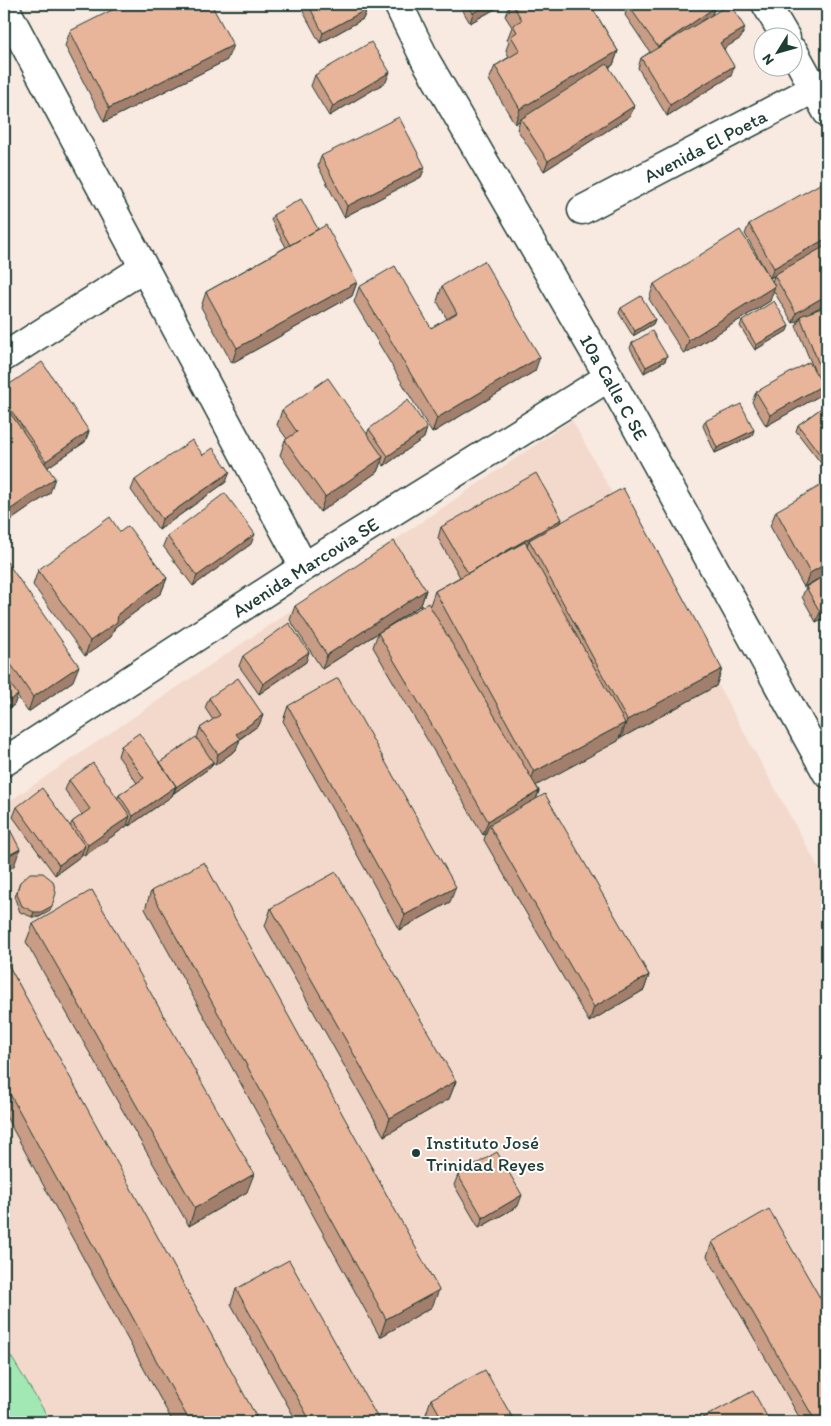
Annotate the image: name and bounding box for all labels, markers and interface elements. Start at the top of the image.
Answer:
north arrow [754,28,804,78]
text: N [758,51,778,68]
street label: Avenida El Poeta [640,104,771,187]
street label: 10a Calle C SE [575,330,653,444]
street label: Avenida Marcovia SE [228,512,383,622]
place label: Instituto José Trinidad Reyes [426,1131,545,1176]
marker: Instituto José Trinidad Reyes [410,1147,422,1159]

